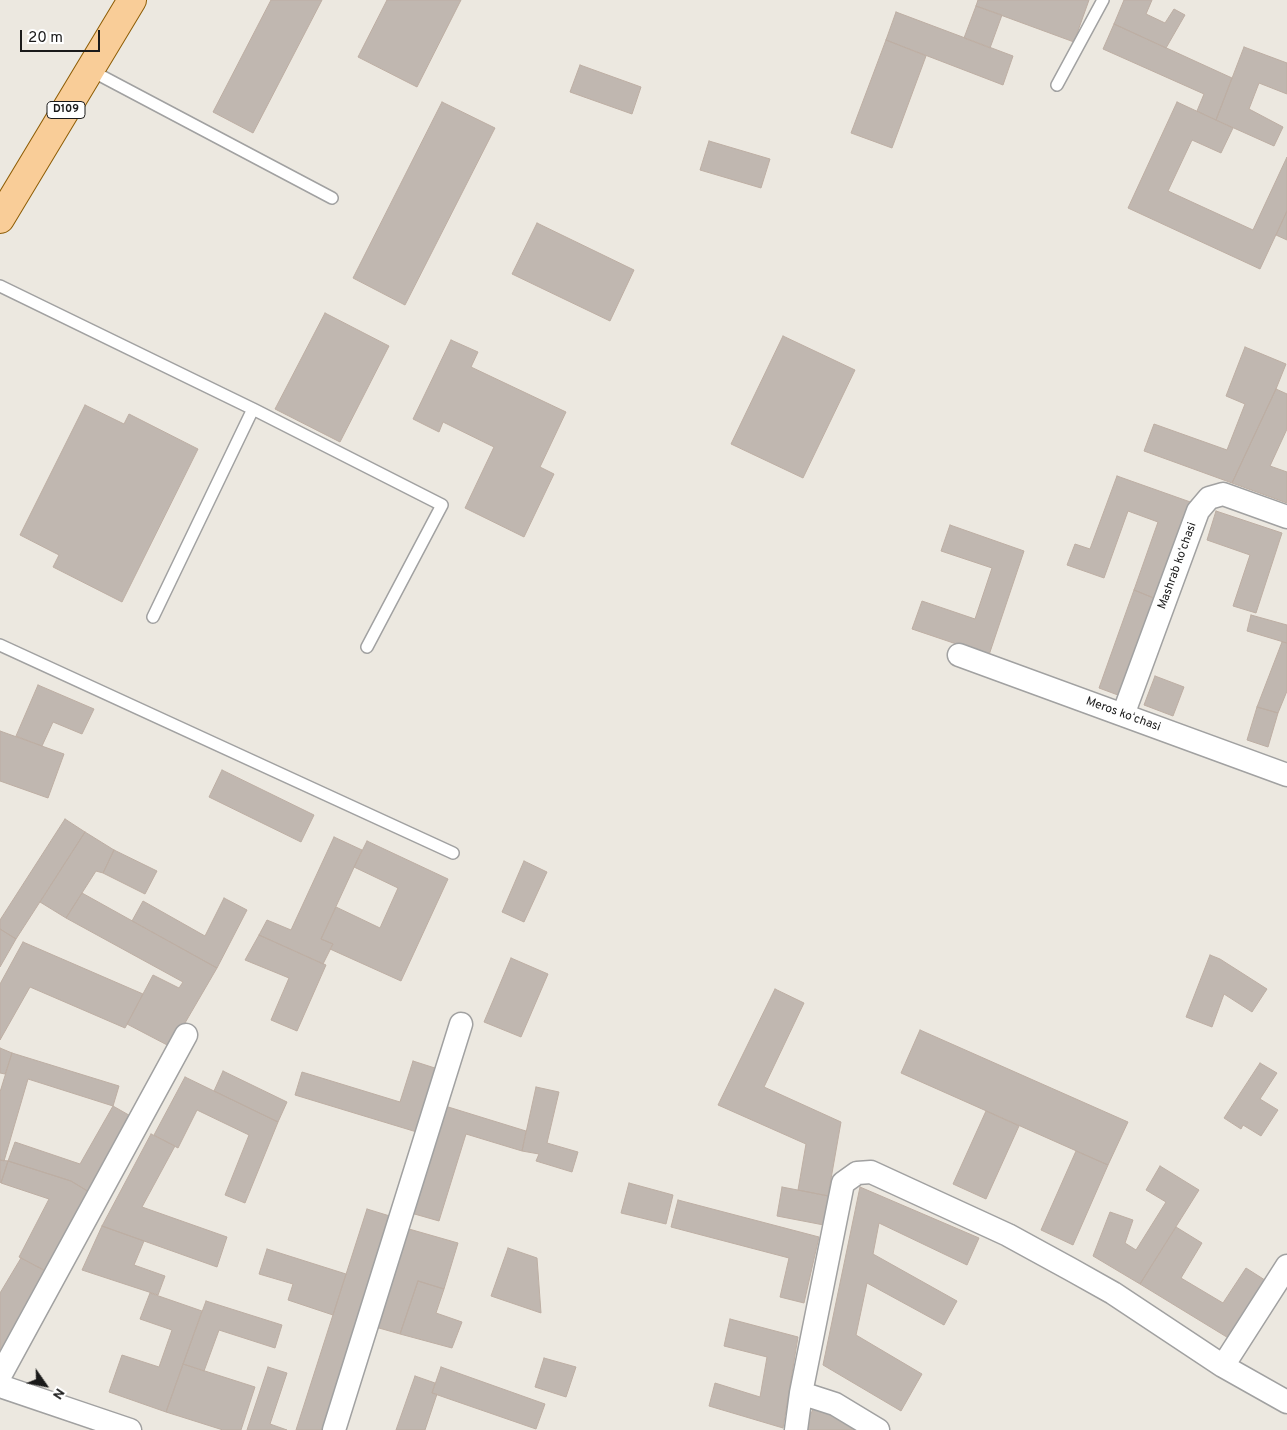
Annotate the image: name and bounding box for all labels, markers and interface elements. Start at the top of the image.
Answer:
scale bar [22,20,102,52]
text: 20 m [28,29,63,48]
road number: D109 [47,102,85,118]
street label: Mashrab koʻchasi [1156,520,1200,612]
street label: Meros koʻchasi [1084,695,1162,735]
north arrow [20,1360,70,1410]
text: N [48,1385,68,1402]

